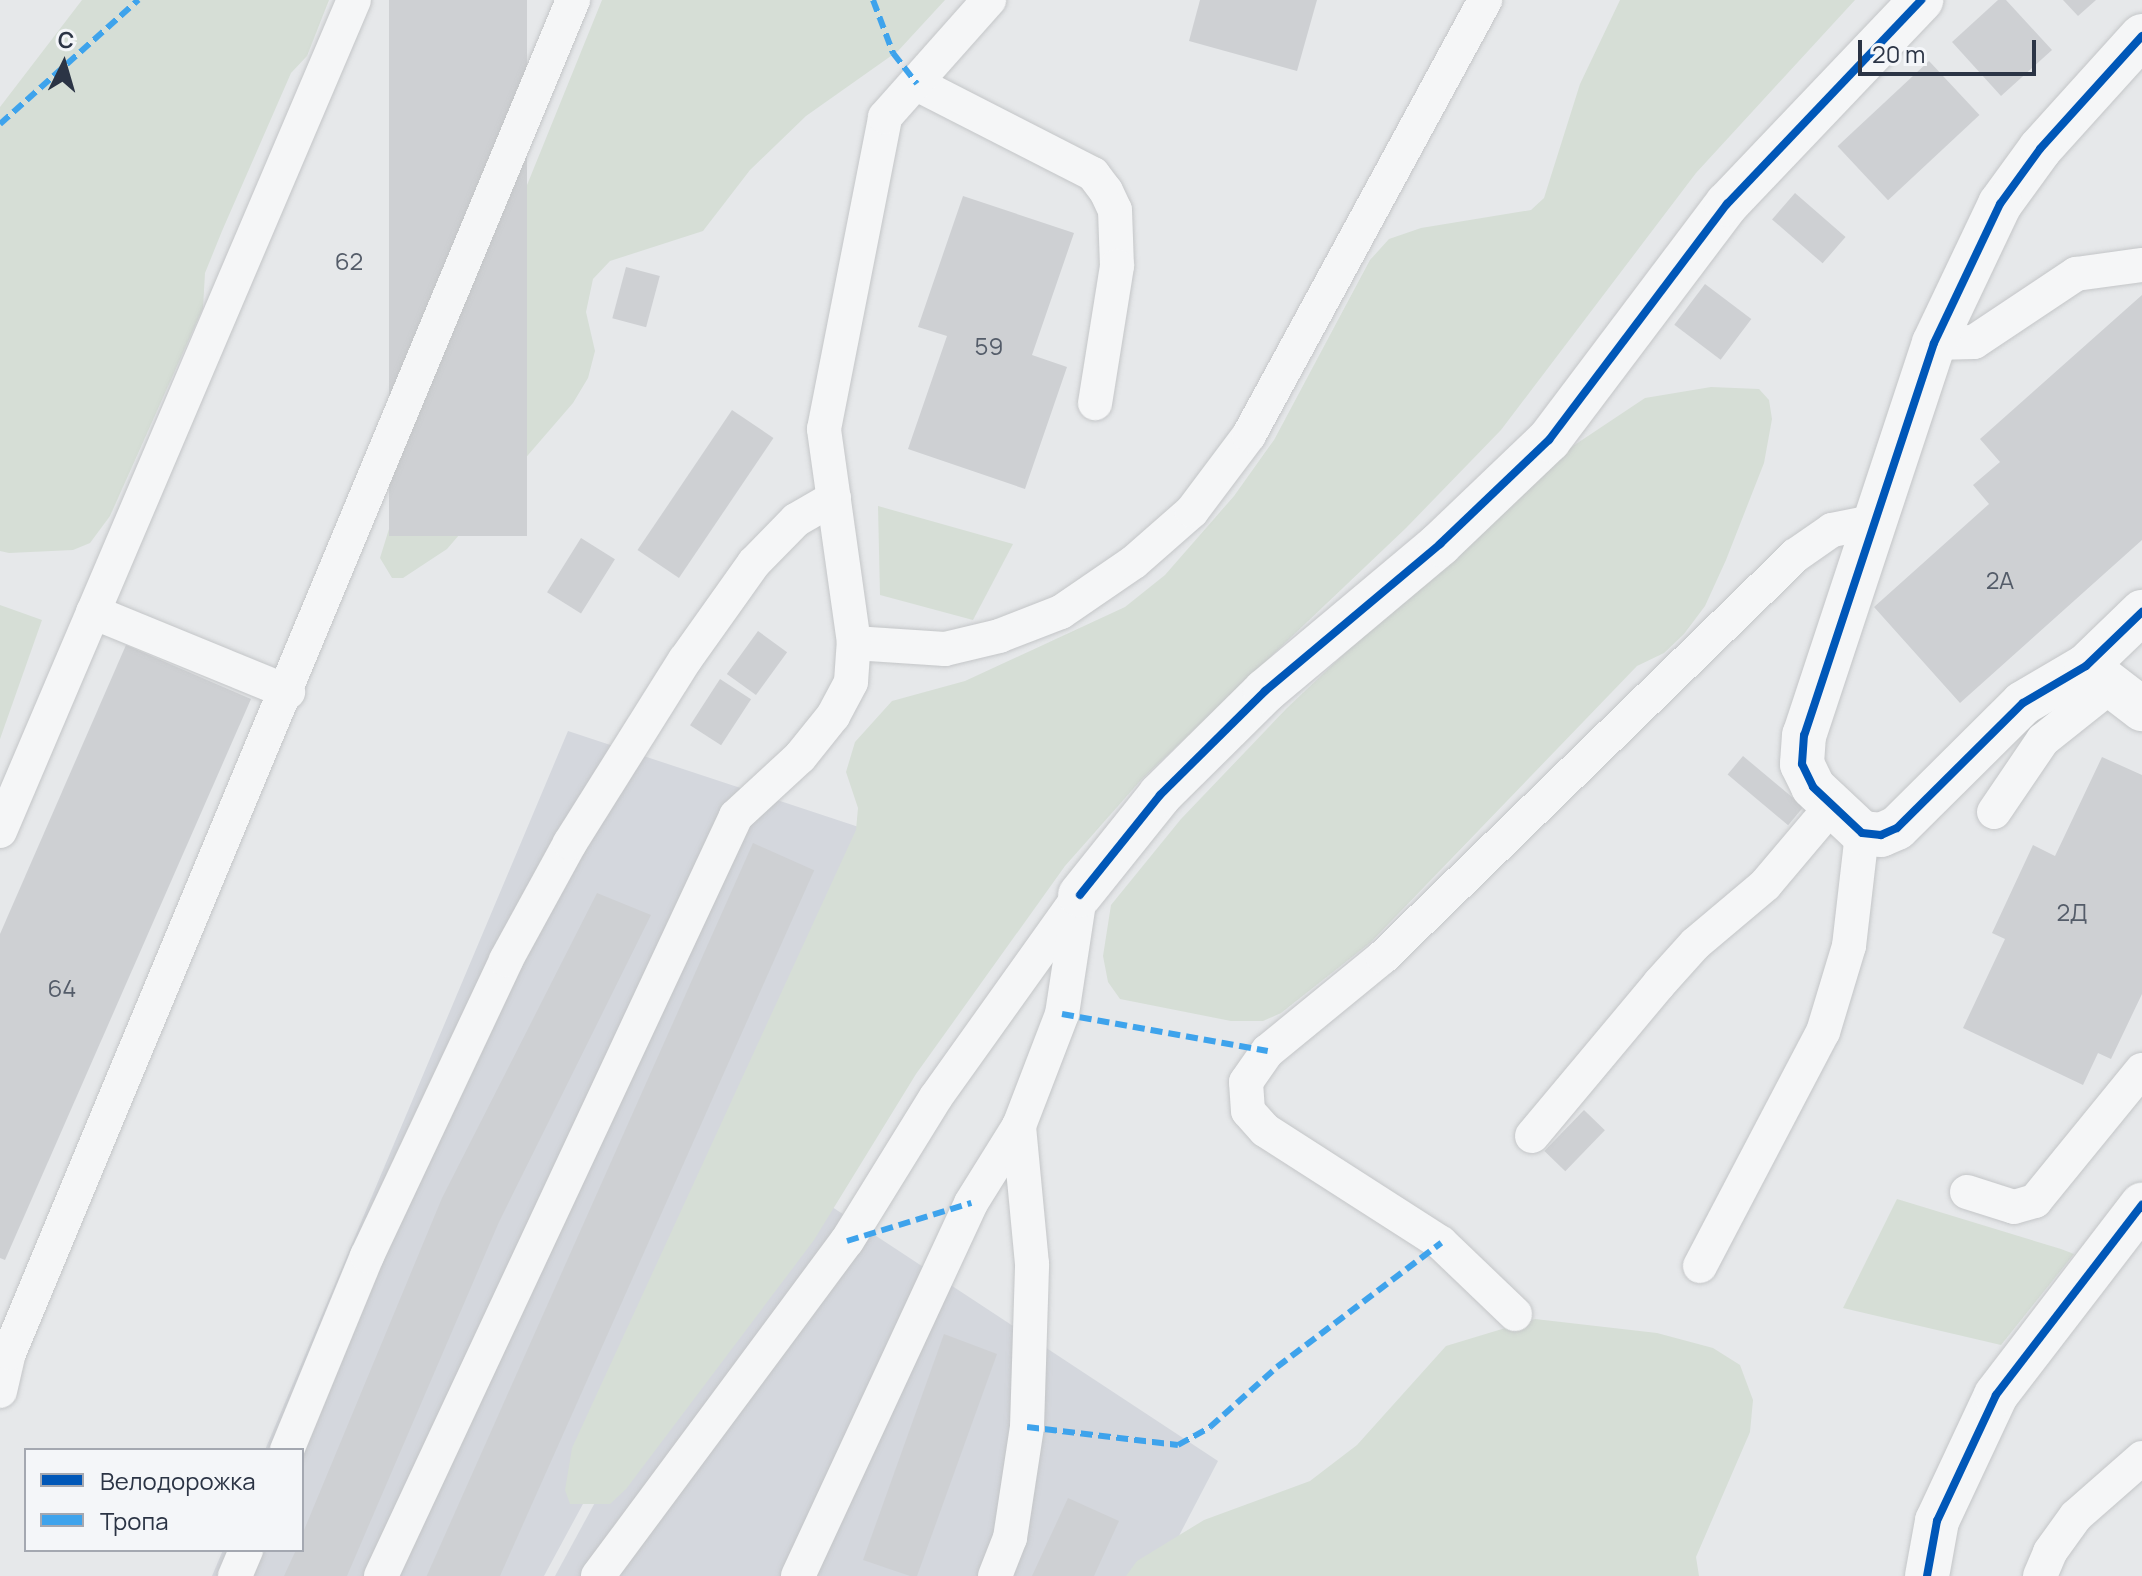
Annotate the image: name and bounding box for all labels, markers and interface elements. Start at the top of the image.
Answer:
north arrow [24,24,104,104]
text: С [57,24,75,56]
scale bar [1862,24,2040,74]
text: 20 m [1872,37,1925,70]
house number: 62 [335,247,363,275]
house number: 59 [975,332,1003,360]
house number: 2А [1986,566,2014,594]
house number: 2Д [2057,898,2087,926]
house number: 64 [47,974,77,1002]
legend [24,1448,304,1552]
text: Велодорожка [100,1464,255,1497]
text: Тропа [100,1504,169,1537]

